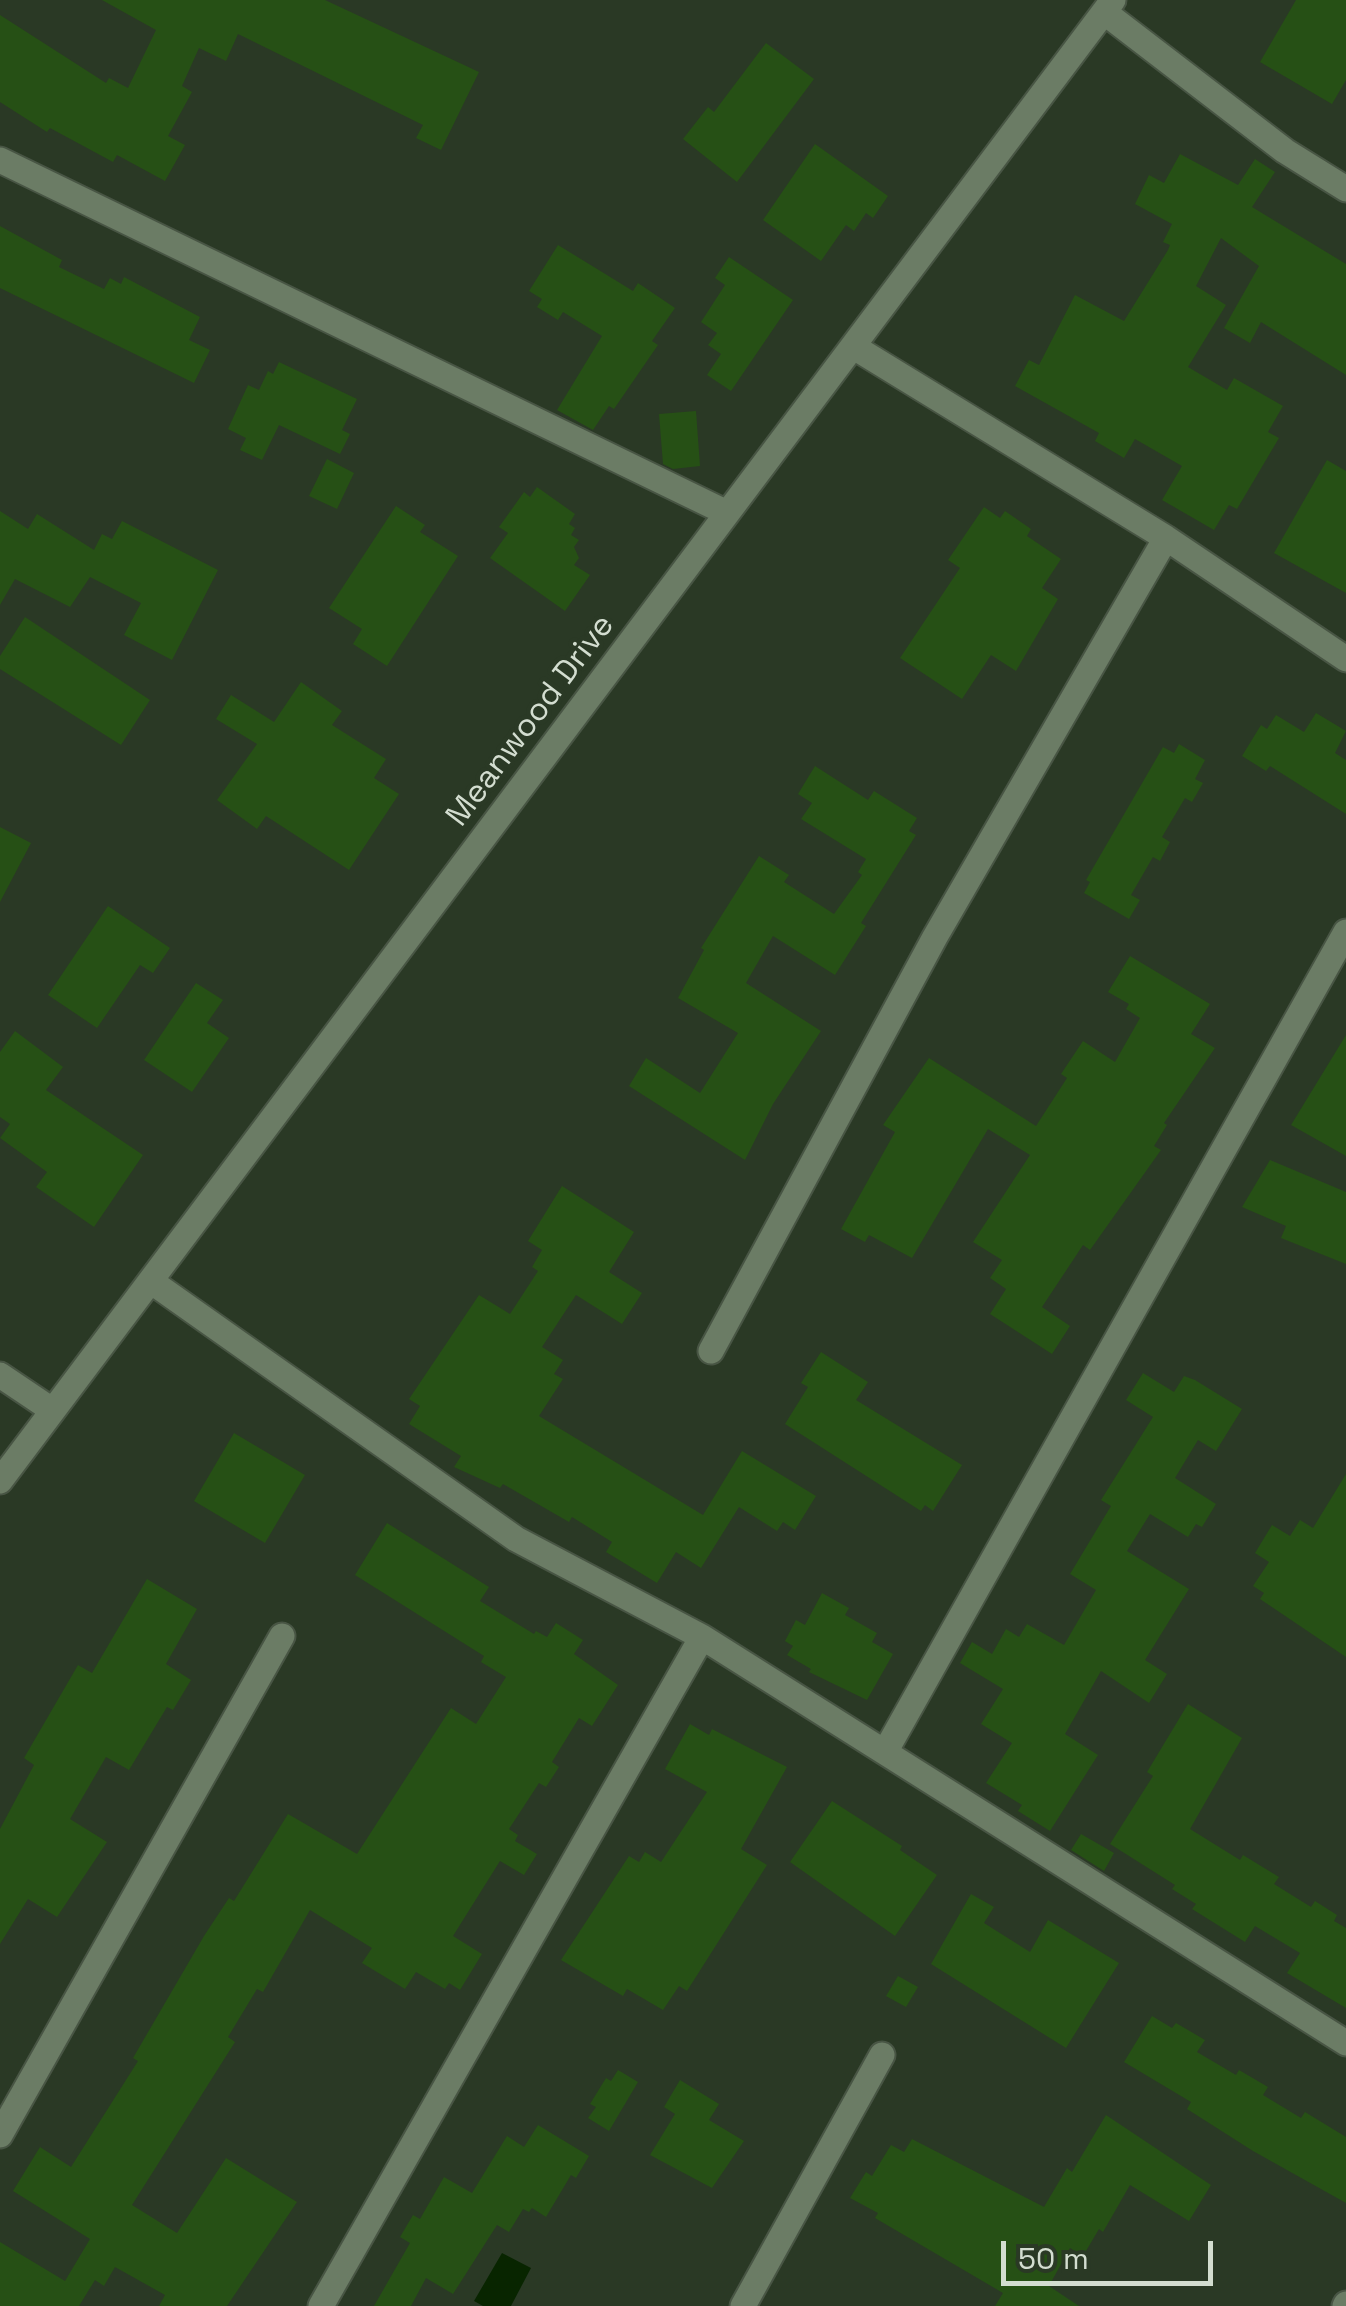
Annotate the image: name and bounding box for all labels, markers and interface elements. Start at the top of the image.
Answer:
street label: Meanwood Drive [439,608,623,834]
scale bar [1006,2221,1218,2283]
text: 50 m [1018,2239,1089,2278]

